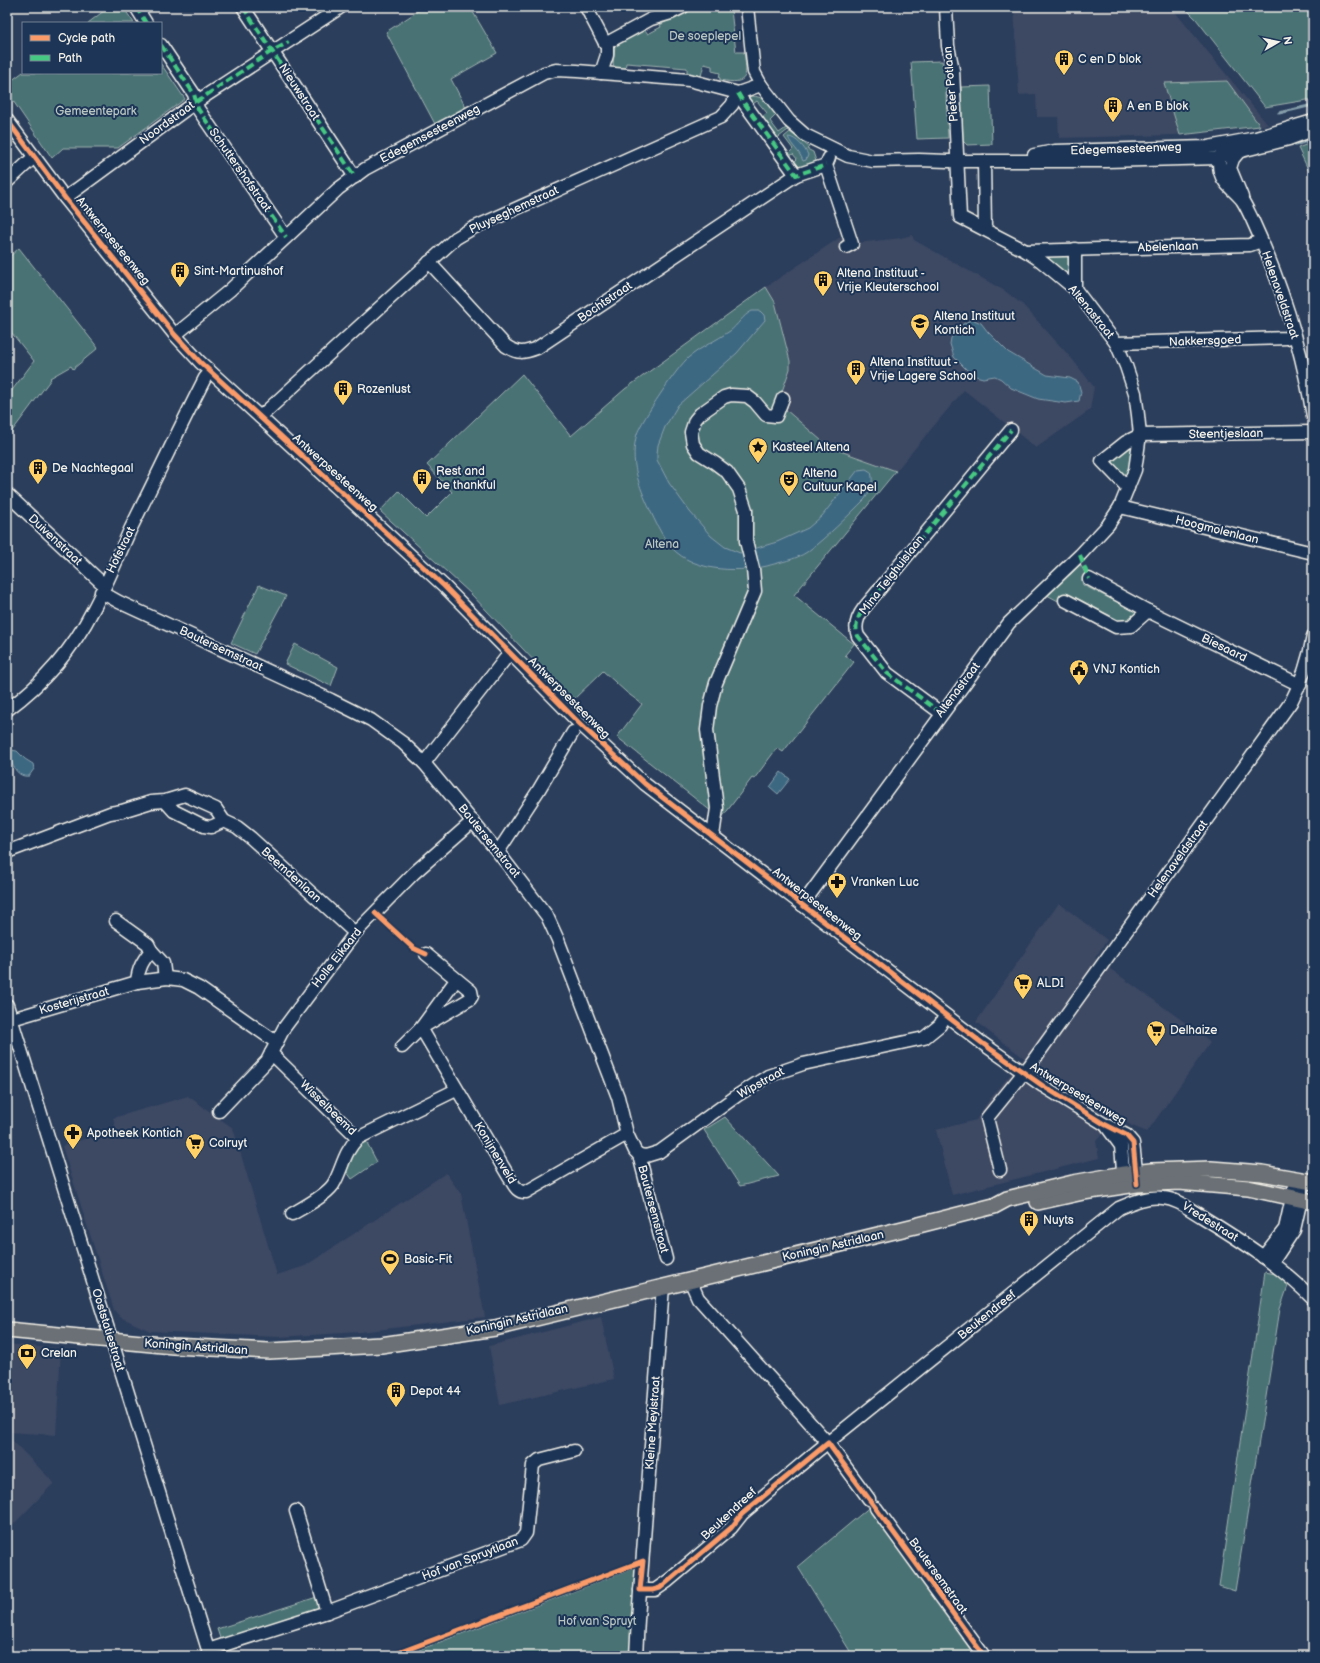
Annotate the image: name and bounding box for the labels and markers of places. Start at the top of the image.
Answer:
building icon: C en D blok [1053,48,1075,76]
place label: C en D blok [1078,52,1141,67]
building icon: A en B blok [1102,95,1124,123]
place label: A en B blok [1127,99,1188,114]
building icon: Sint-Martinushof [169,260,191,288]
place label: Sint-Martinushof [194,264,284,279]
place label: Altena Instituut - Vrije Kleuterschool [837,266,939,295]
building icon: Altena Instituut - Vrije Kleuterschool [812,269,834,297]
place label: Altena Instituut Kontich [934,309,1015,338]
school or university icon: Altena Instituut Kontich [909,312,931,340]
place label: Altena Instituut - Vrije Lagere School [870,355,976,384]
building icon: Altena Instituut - Vrije Lagere School [845,358,867,386]
building icon: Rozenlust [332,378,354,406]
place label: Rozenlust [357,382,411,397]
place icon: Kasteel Altena [747,436,769,464]
place label: Kasteel Altena [772,440,850,455]
building icon: De Nachtegaal [27,457,49,485]
place label: De Nachtegaal [52,461,133,476]
place label: Rest and be thankful [436,464,496,493]
place label: Altena Cultuur Kapel [803,466,877,495]
building icon: Rest and be thankful [411,467,433,495]
theatre icon: Altena Cultuur Kapel [778,469,800,497]
public building icon: VNJ Kontich [1068,658,1090,686]
place label: VNJ Kontich [1093,662,1160,677]
pharmacy icon: Vranken Luc [826,871,848,899]
place label: Vranken Luc [851,875,919,890]
supermarket icon: ALDI [1012,972,1034,1000]
place label: ALDI [1037,976,1064,991]
supermarket icon: Delhaize [1145,1019,1167,1047]
place label: Delhaize [1170,1023,1217,1038]
pharmacy icon: Apotheek Kontich [62,1122,84,1150]
place label: Apotheek Kontich [87,1126,183,1141]
supermarket icon: Colruyt [184,1132,206,1160]
place label: Colruyt [209,1136,247,1151]
building icon: Nuyts [1018,1209,1040,1237]
place label: Nuyts [1043,1213,1074,1228]
sports icon: Basic-Fit [379,1248,401,1276]
place label: Basic-Fit [404,1252,452,1267]
bank icon: Crelan [16,1342,38,1370]
place label: Crelan [41,1346,77,1361]
building icon: Depot 44 [385,1380,407,1408]
place label: Depot 44 [410,1384,462,1399]

